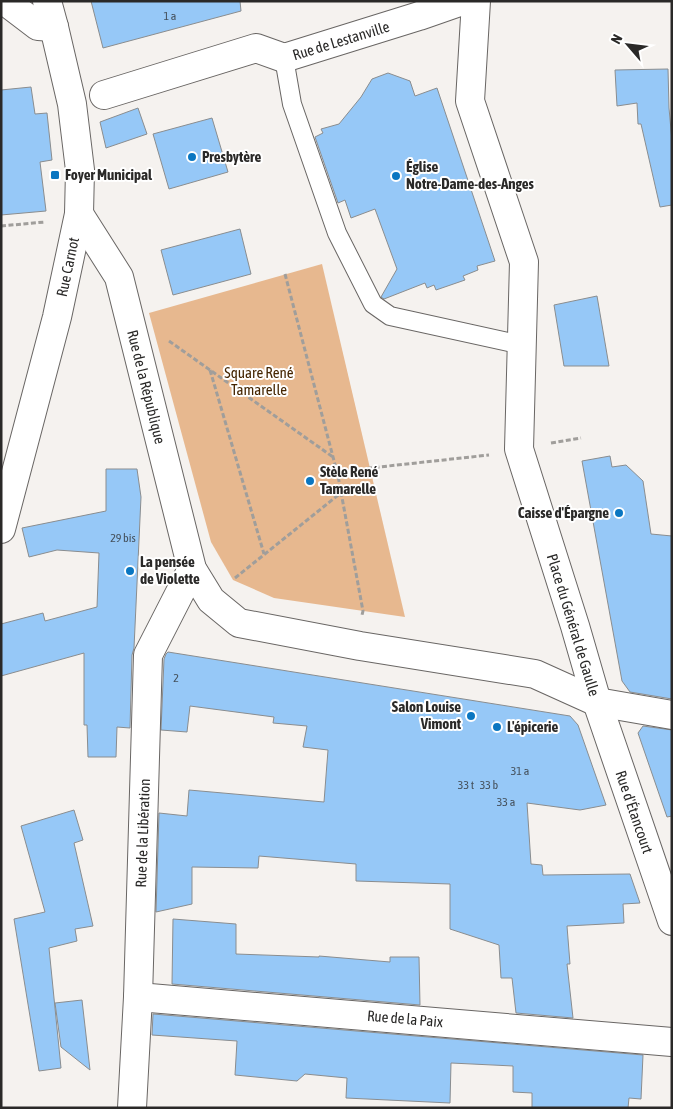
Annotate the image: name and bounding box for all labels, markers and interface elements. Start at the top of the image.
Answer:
house number: 1 a [164,9,176,23]
street label: Rue de Lestanville [290,18,391,63]
north arrow [603,20,653,70]
text: N [608,31,626,46]
place label: Presbytère [202,148,261,165]
marker: Presbytère [186,151,198,163]
place label: Église Notre-Dame-des-Anges [406,158,534,192]
place label: Foyer Municipal [65,166,153,183]
marker: Foyer Municipal [49,169,61,181]
marker: Église Notre-Dame-des-Anges [390,170,402,182]
street label: Rue Carnot [53,236,82,298]
street label: Rue de la République [124,328,169,446]
park label: Square René Tamarelle [224,364,294,398]
place label: Stèle René Tamarelle [320,463,379,497]
marker: Stèle René Tamarelle [304,475,316,487]
place label: Caisse d'Épargne [518,504,609,521]
marker: Caisse d'Épargne [613,507,625,519]
house number: 29 bis [110,531,136,545]
street label: Place du Général de Gaulle [544,552,603,698]
place label: La pensée de Violette [140,553,200,587]
marker: La pensée de Violette [124,565,136,577]
house number: 2 [173,671,179,685]
place label: Salon Louise Vimont [392,698,462,732]
marker: Salon Louise Vimont [465,710,477,722]
place label: L'épicerie [507,718,559,735]
marker: L'épicerie [491,721,503,733]
house number: 31 a [511,764,529,778]
street label: Rue d'Étancourt [612,768,657,856]
street label: Rue de la Libération [132,778,153,888]
house number: 33 t [458,778,475,792]
house number: 33 b [480,778,499,792]
house number: 33 a [497,795,515,809]
street label: Rue de la Paix [366,1007,444,1030]

